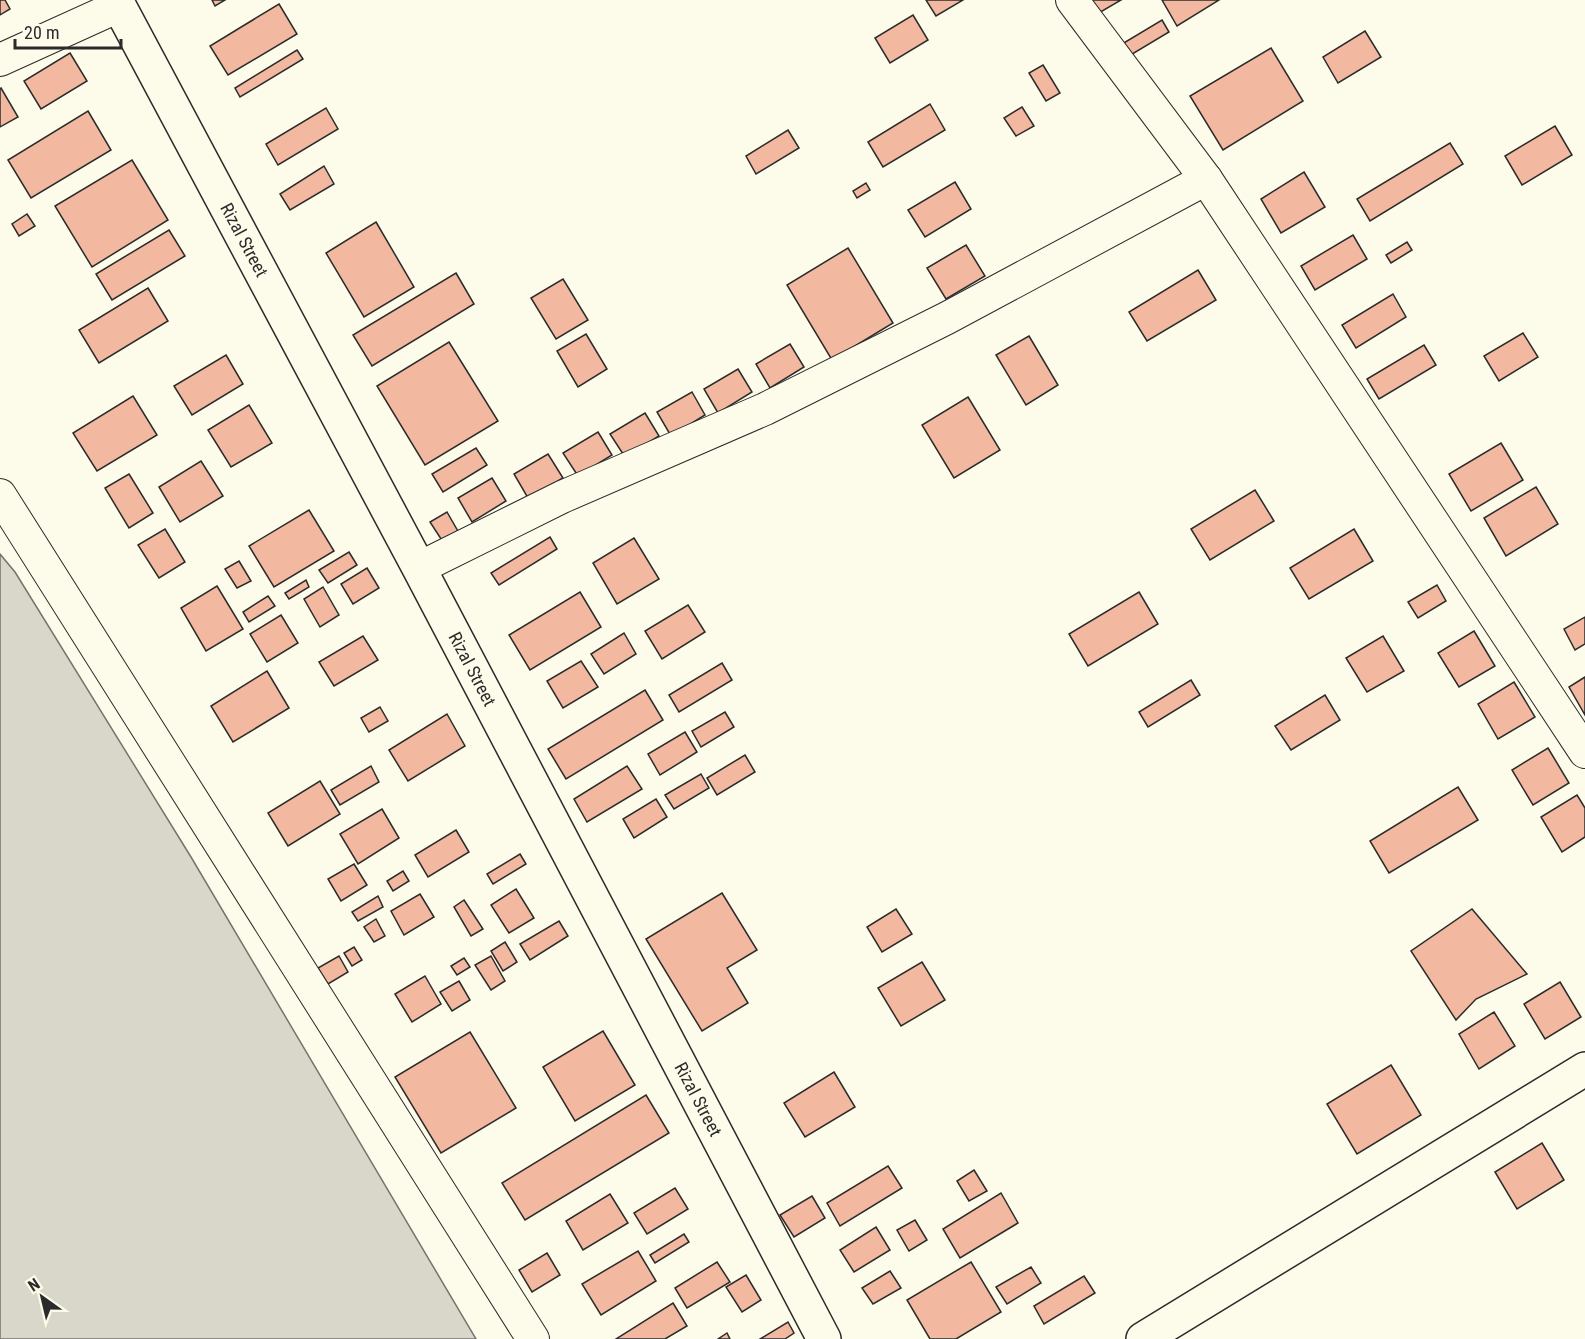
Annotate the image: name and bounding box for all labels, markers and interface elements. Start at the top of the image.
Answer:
scale bar [15,12,122,50]
text: 20 m [24,22,59,43]
street label: Rizal Street [216,199,273,280]
street label: Rizal Street [445,628,501,710]
street label: Rizal Street [671,1059,727,1140]
north arrow [12,1267,72,1327]
text: N [25,1274,43,1296]

